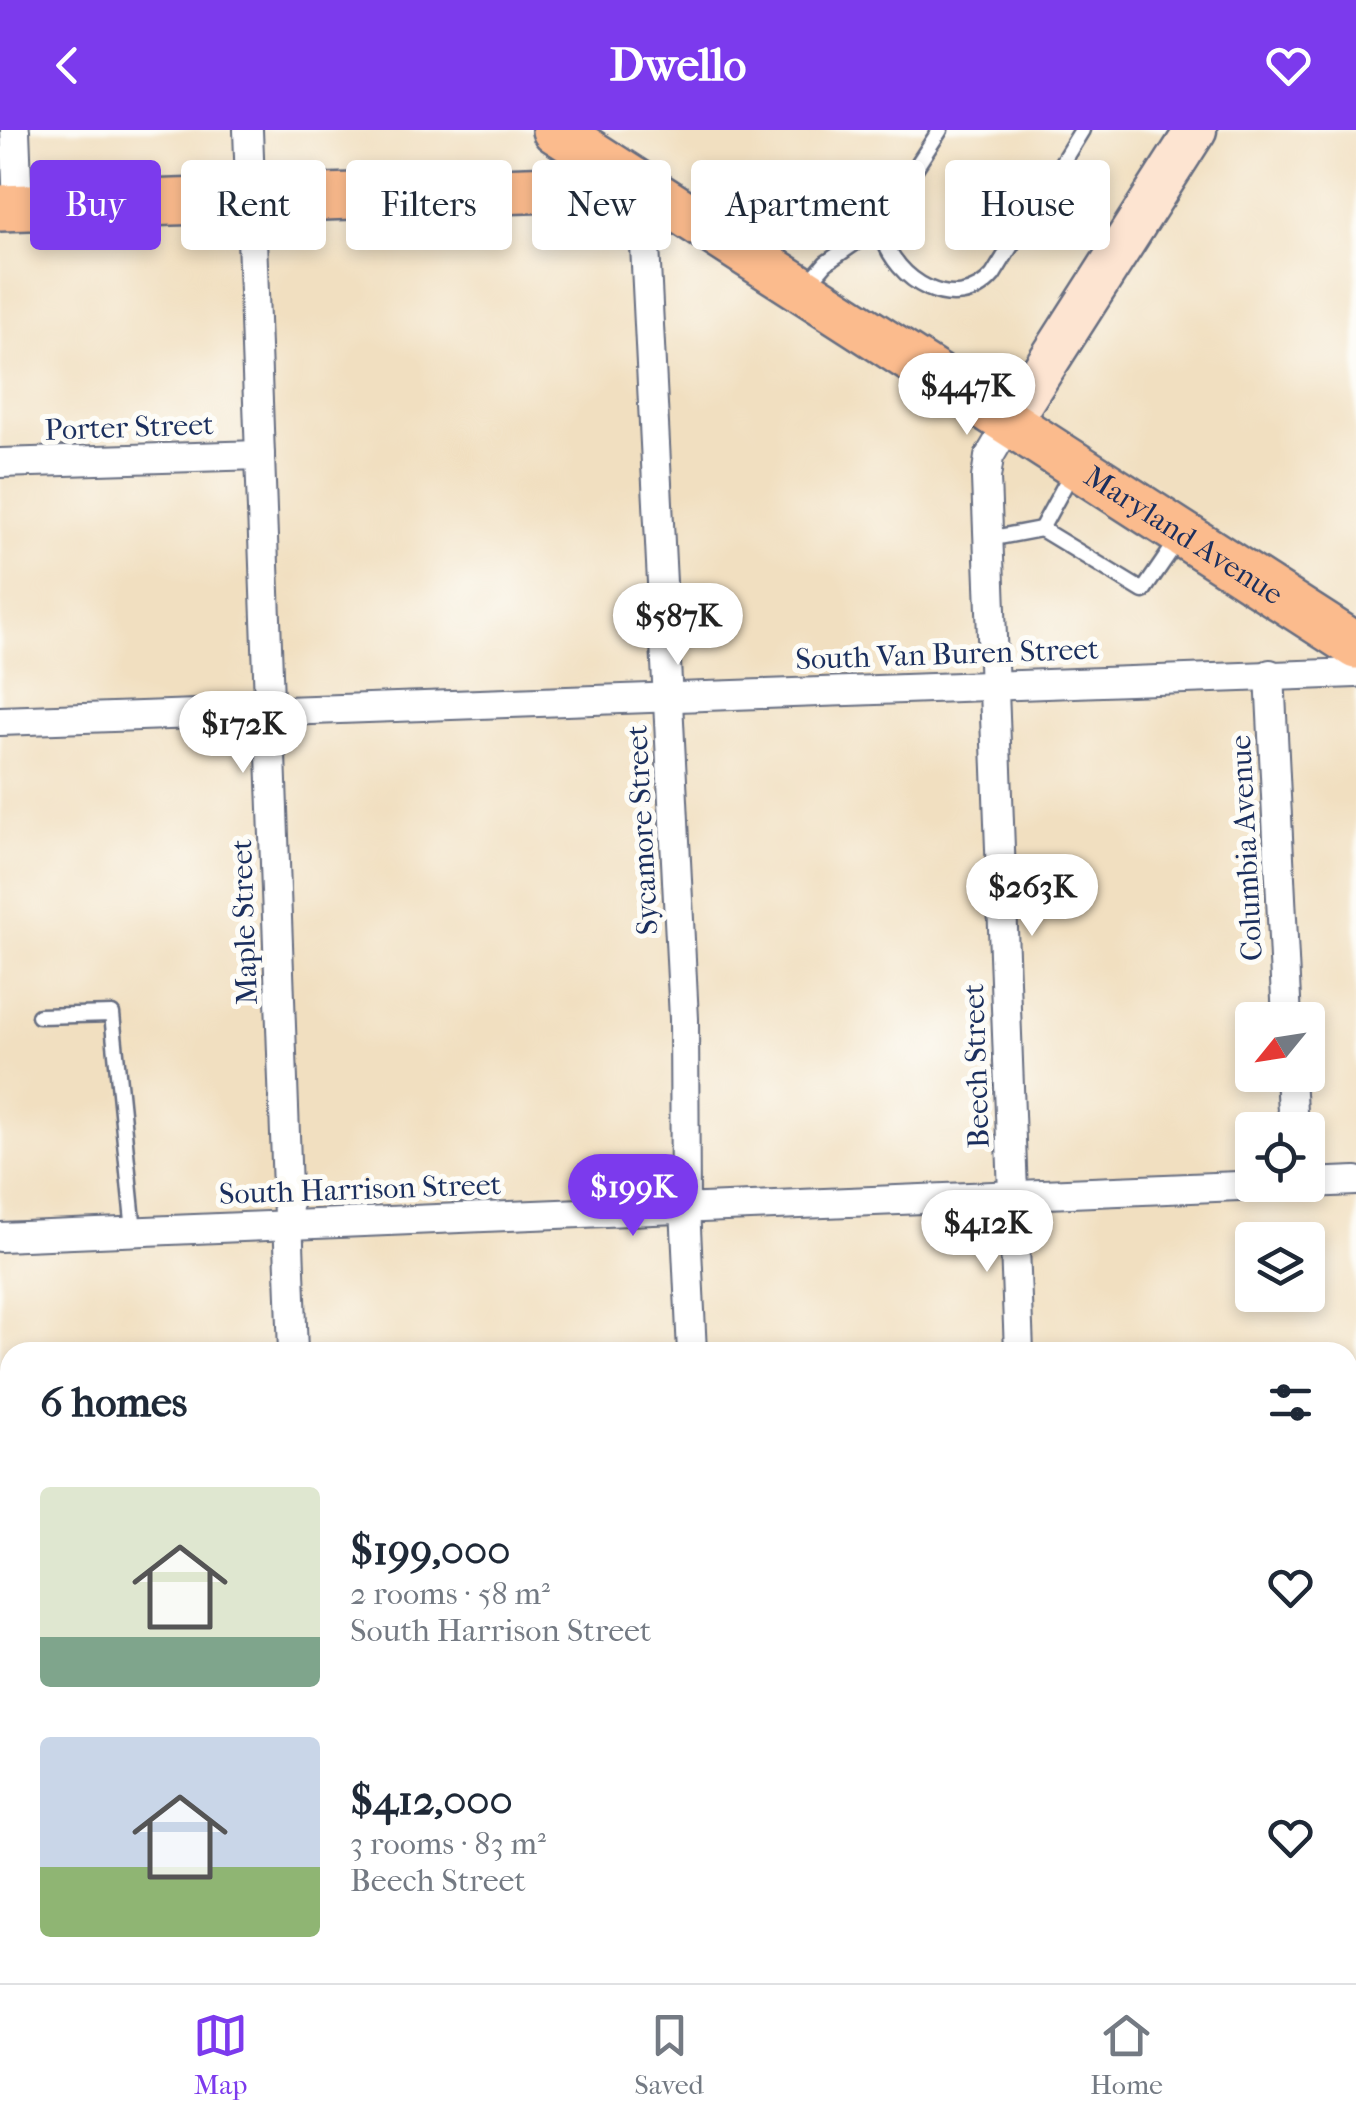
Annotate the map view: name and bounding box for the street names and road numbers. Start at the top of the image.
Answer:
street label: Porter Street [44,407,214,448]
street label: Maryland Avenue [1078,459,1289,612]
street label: South Van Buren Street [795,632,1100,677]
street label: Sycamore Street [620,724,665,936]
street label: Columbia Avenue [1223,734,1270,962]
street label: Maple Street [224,838,265,1005]
street label: Beech Street [956,983,997,1149]
street label: South Harrison Street [218,1167,502,1212]

